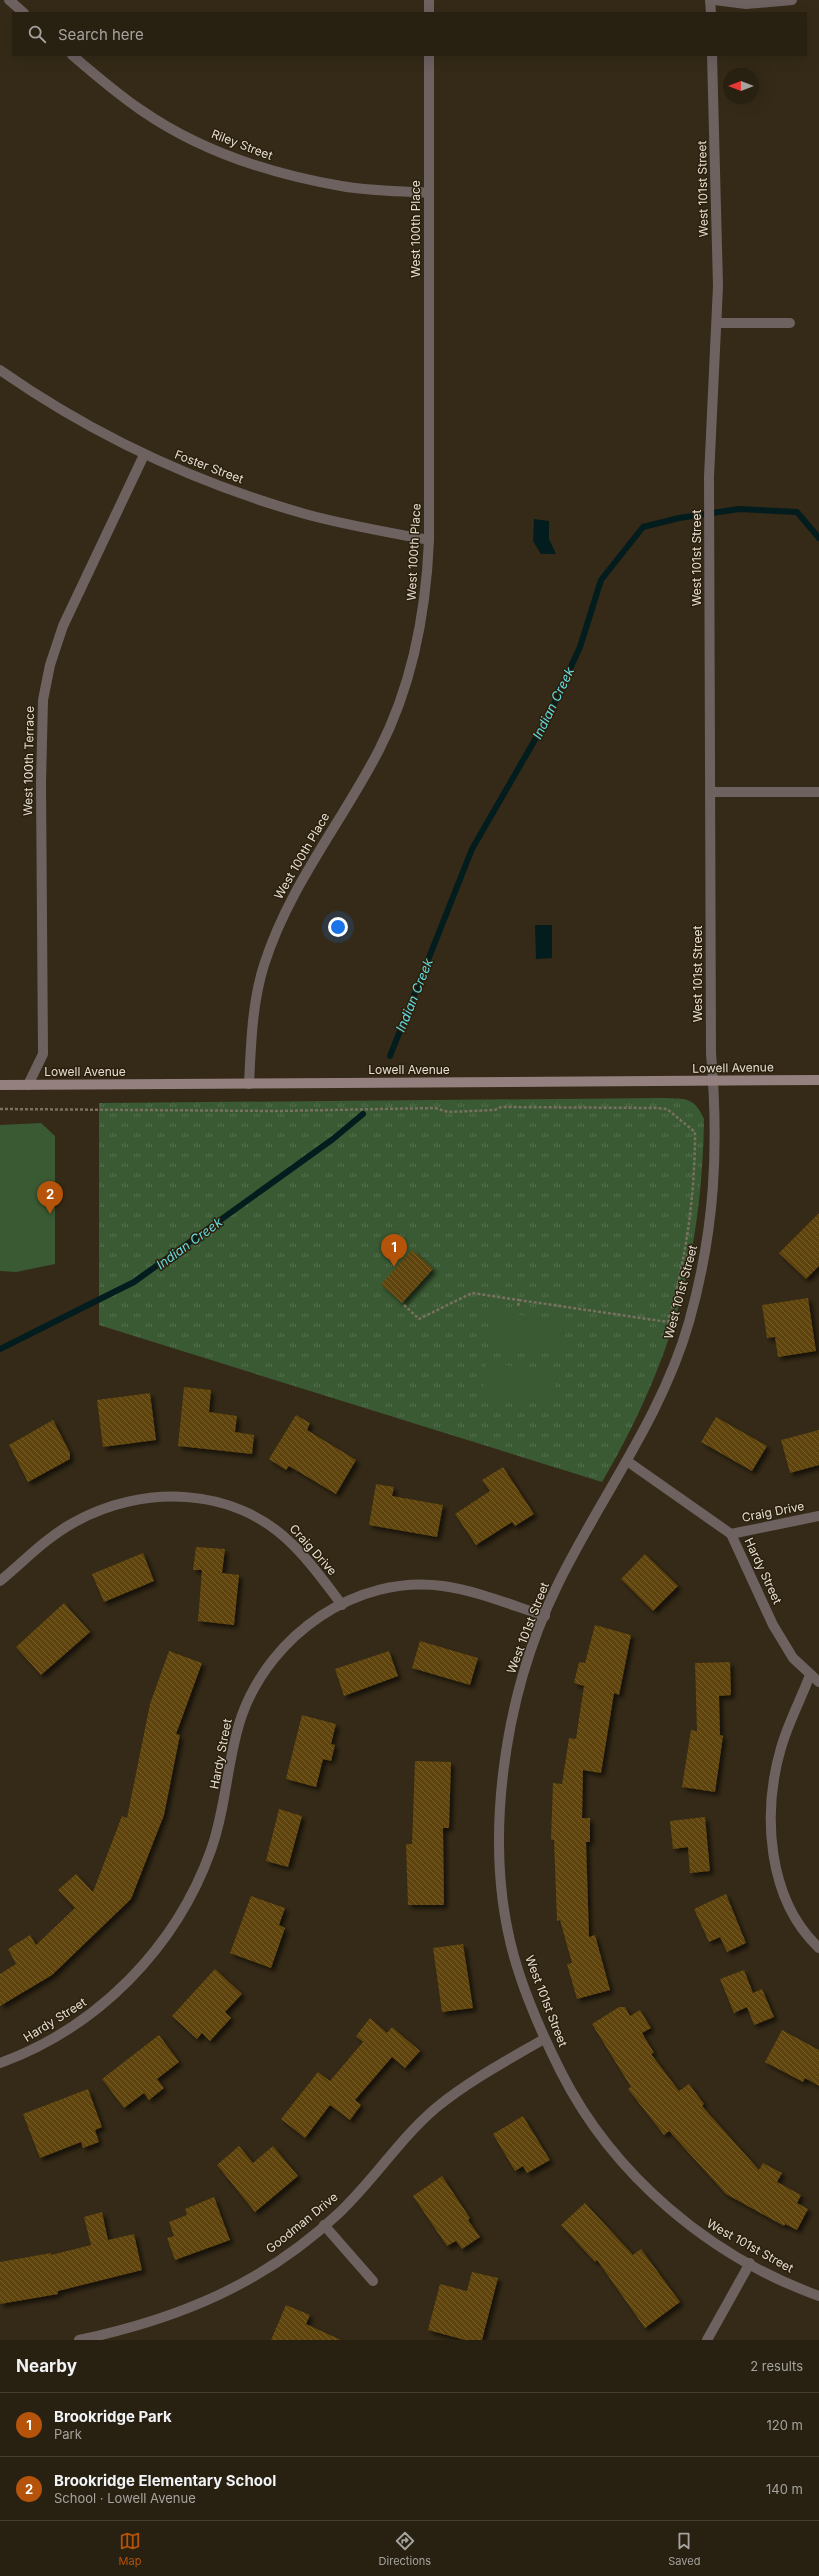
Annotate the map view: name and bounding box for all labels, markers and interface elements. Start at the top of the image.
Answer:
search box [12,12,807,56]
icon: search [26,23,48,45]
text: Search here [58,25,144,44]
north arrow [723,68,759,104]
street label: Riley Street [209,126,275,163]
street label: West 101st Street [694,140,711,237]
street label: West 100th Place [408,180,423,278]
street label: Foster Street [173,447,246,487]
street label: West 100th Place [403,503,424,601]
street label: West 101st Street [689,510,704,606]
water label: Indian Creek [529,664,578,742]
street label: West 100th Terrace [20,706,37,816]
street label: West 100th Place [271,810,332,902]
your location [328,917,348,937]
street label: West 101st Street [690,926,705,1022]
water label: Indian Creek [392,955,436,1034]
street label: Lowell Avenue [692,1059,774,1076]
street label: Lowell Avenue [368,1062,450,1077]
street label: Lowell Avenue [44,1064,126,1079]
pin: 2 [37,1181,63,1214]
water label: Indian Creek [153,1213,226,1272]
pin: 1 [381,1234,407,1267]
street label: West 101st Street [661,1243,700,1341]
street label: Craig Drive [740,1498,805,1525]
street label: Craig Drive [287,1521,340,1578]
street label: Hardy Street [742,1535,785,1606]
street label: West 101st Street [503,1580,552,1676]
street label: Hardy Street [206,1717,235,1790]
street label: West 101st Street [522,1953,571,2049]
street label: Hardy Street [20,1994,89,2045]
street label: Goodman Drive [263,2189,341,2256]
street label: West 101st Street [704,2216,796,2276]
text: Nearby [16,2356,77,2376]
text: 2 results [750,2358,803,2374]
text: Brookridge Park [54,2407,172,2426]
text: 1 [26,2417,32,2433]
text: 120 m [767,2417,803,2433]
text: Park [54,2426,82,2442]
text: Brookridge Elementary School [54,2471,276,2490]
text: 2 [25,2481,33,2497]
text: 140 m [766,2481,803,2497]
text: School · Lowell Avenue [54,2490,196,2506]
tab: Map [119,2530,141,2568]
tab: Directions [379,2530,431,2568]
tab: Saved [668,2530,700,2568]

